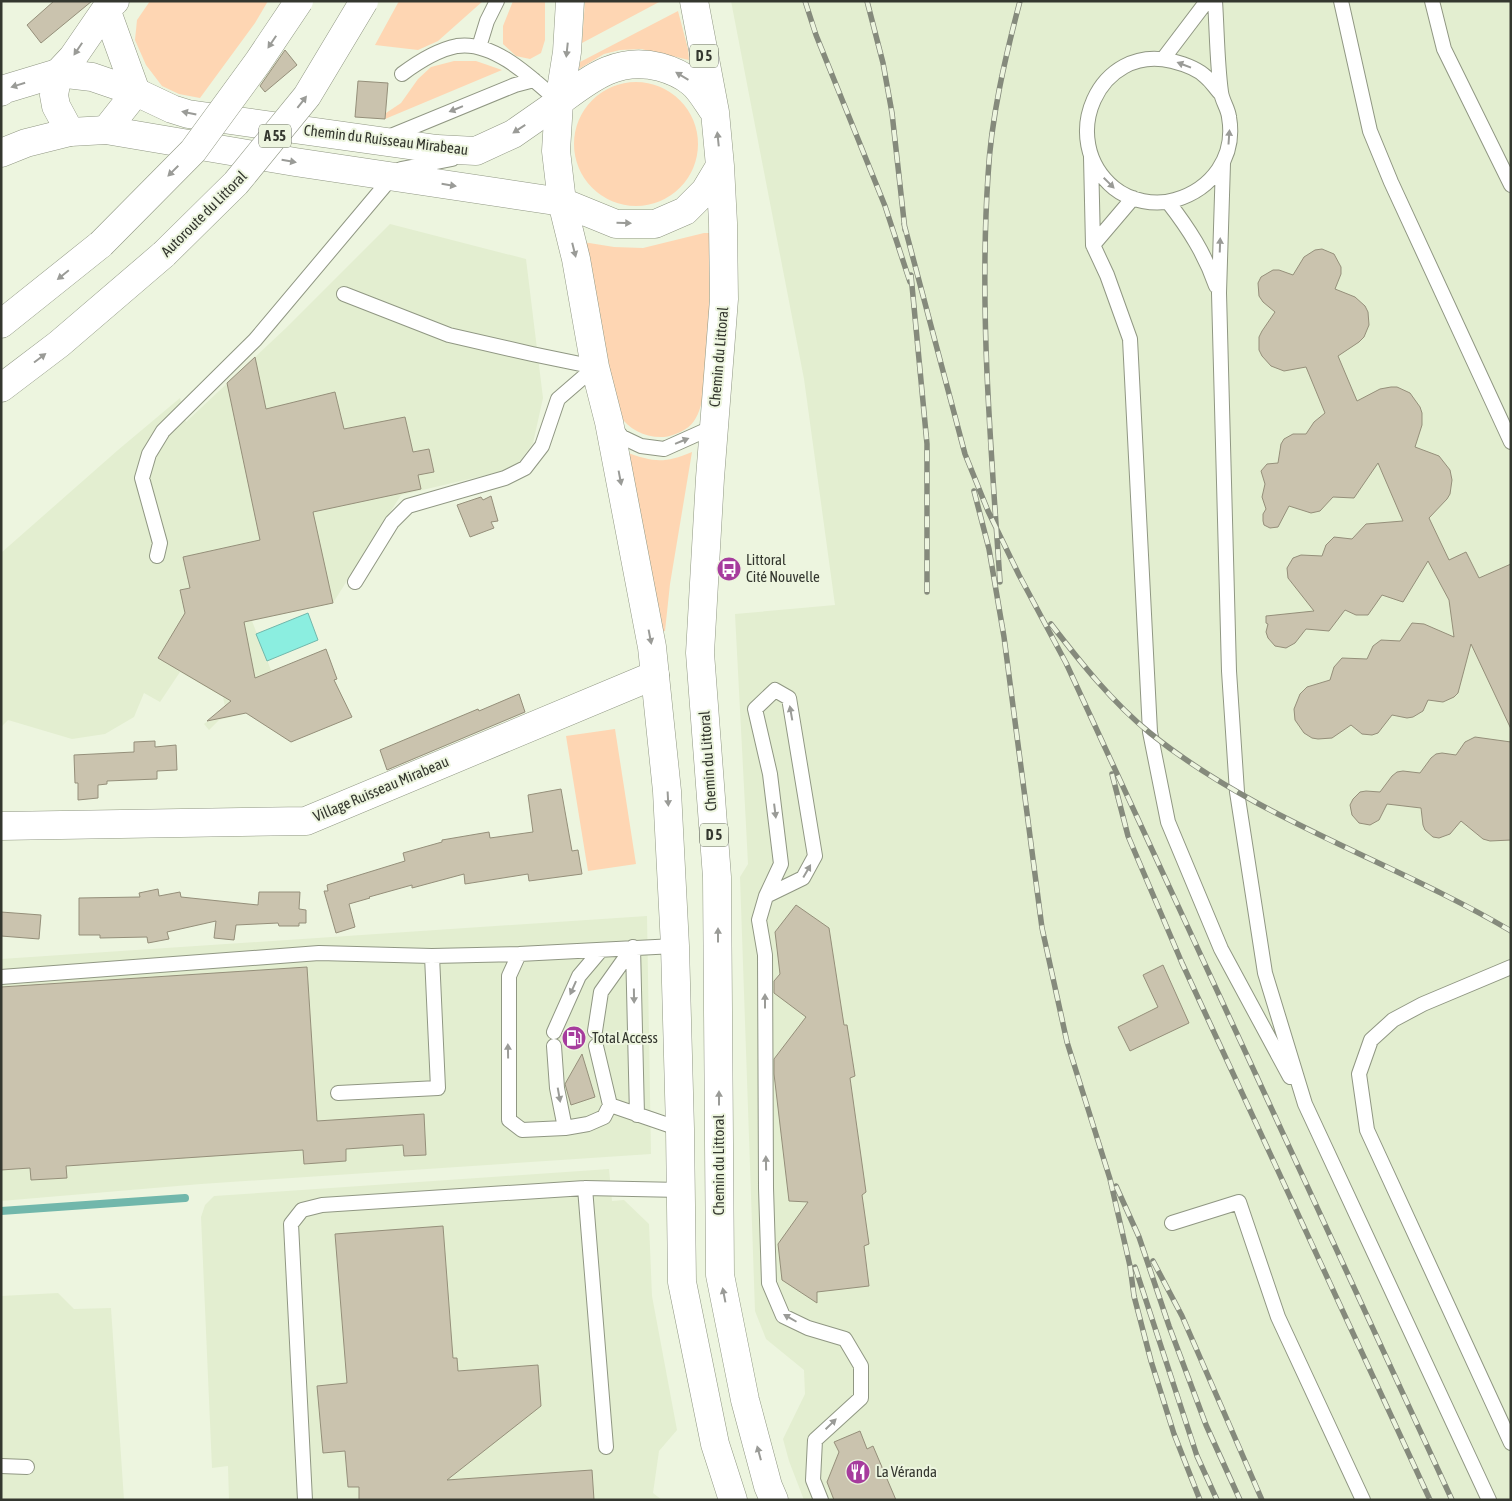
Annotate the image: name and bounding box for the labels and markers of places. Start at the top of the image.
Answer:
place label: Littoral Cité Nouvelle [746,551,820,585]
bus stop icon: Littoral Cité Nouvelle [716,556,742,582]
fuel station icon: Total Access [561,1025,587,1051]
place label: Total Access [592,1029,658,1046]
restaurant icon: La Véranda [845,1459,871,1485]
place label: La Véranda [876,1463,937,1480]

